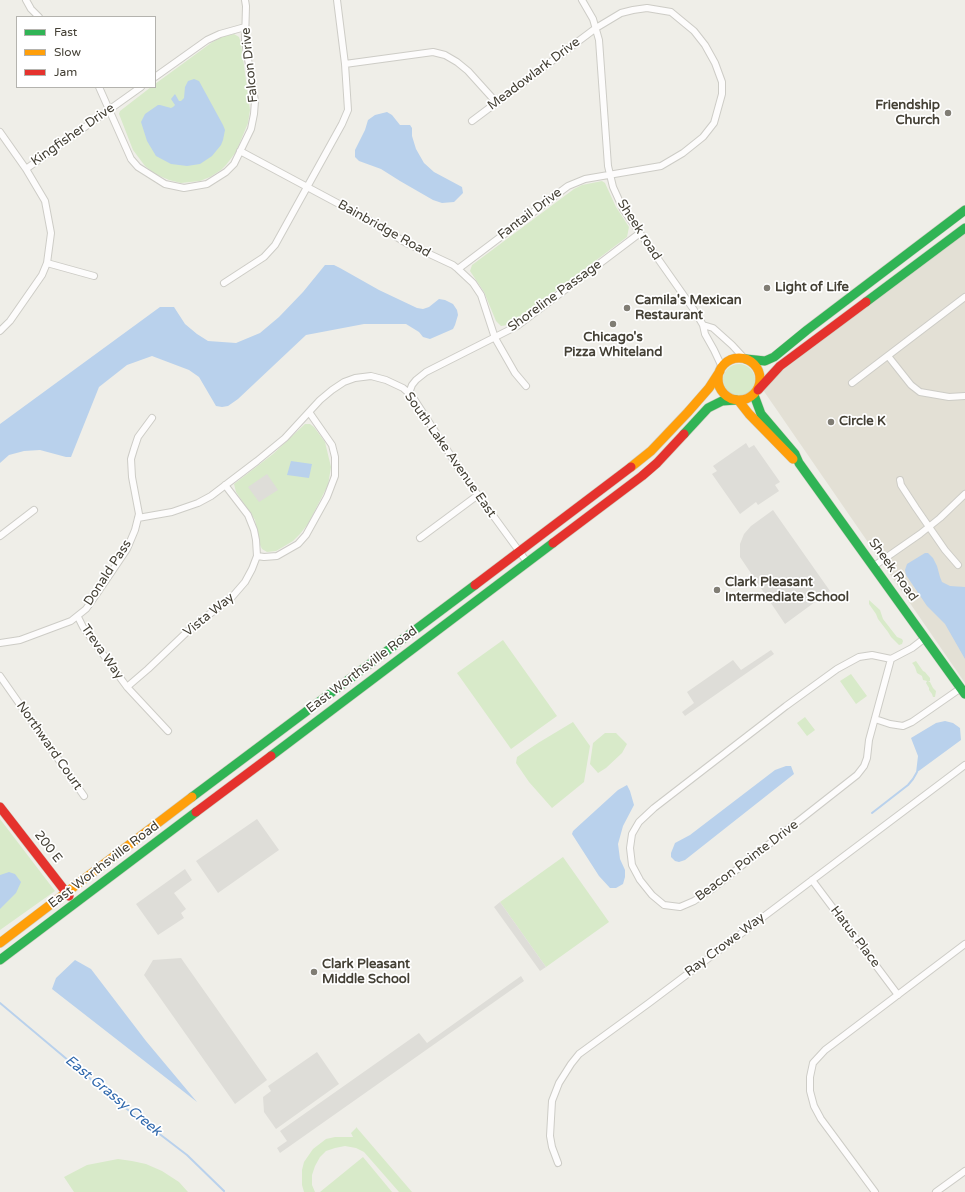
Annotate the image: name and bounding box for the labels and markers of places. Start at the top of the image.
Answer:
place label: Friendship Church [875,98,940,129]
marker: Friendship Church [943,108,953,118]
place label: Light of Life [775,280,849,296]
marker: Light of Life [762,283,772,293]
place label: Camila's Mexican Restaurant [635,293,742,324]
marker: Camila's Mexican Restaurant [622,303,632,313]
marker: Chicago's Pizza Whiteland [608,319,618,329]
place label: Chicago's Pizza Whiteland [564,330,662,361]
place label: Circle K [839,414,886,430]
marker: Circle K [826,417,836,427]
place label: Clark Pleasant Intermediate School [725,575,849,606]
marker: Clark Pleasant Intermediate School [712,585,722,595]
place label: Clark Pleasant Middle School [322,957,410,988]
marker: Clark Pleasant Middle School [309,967,319,977]

